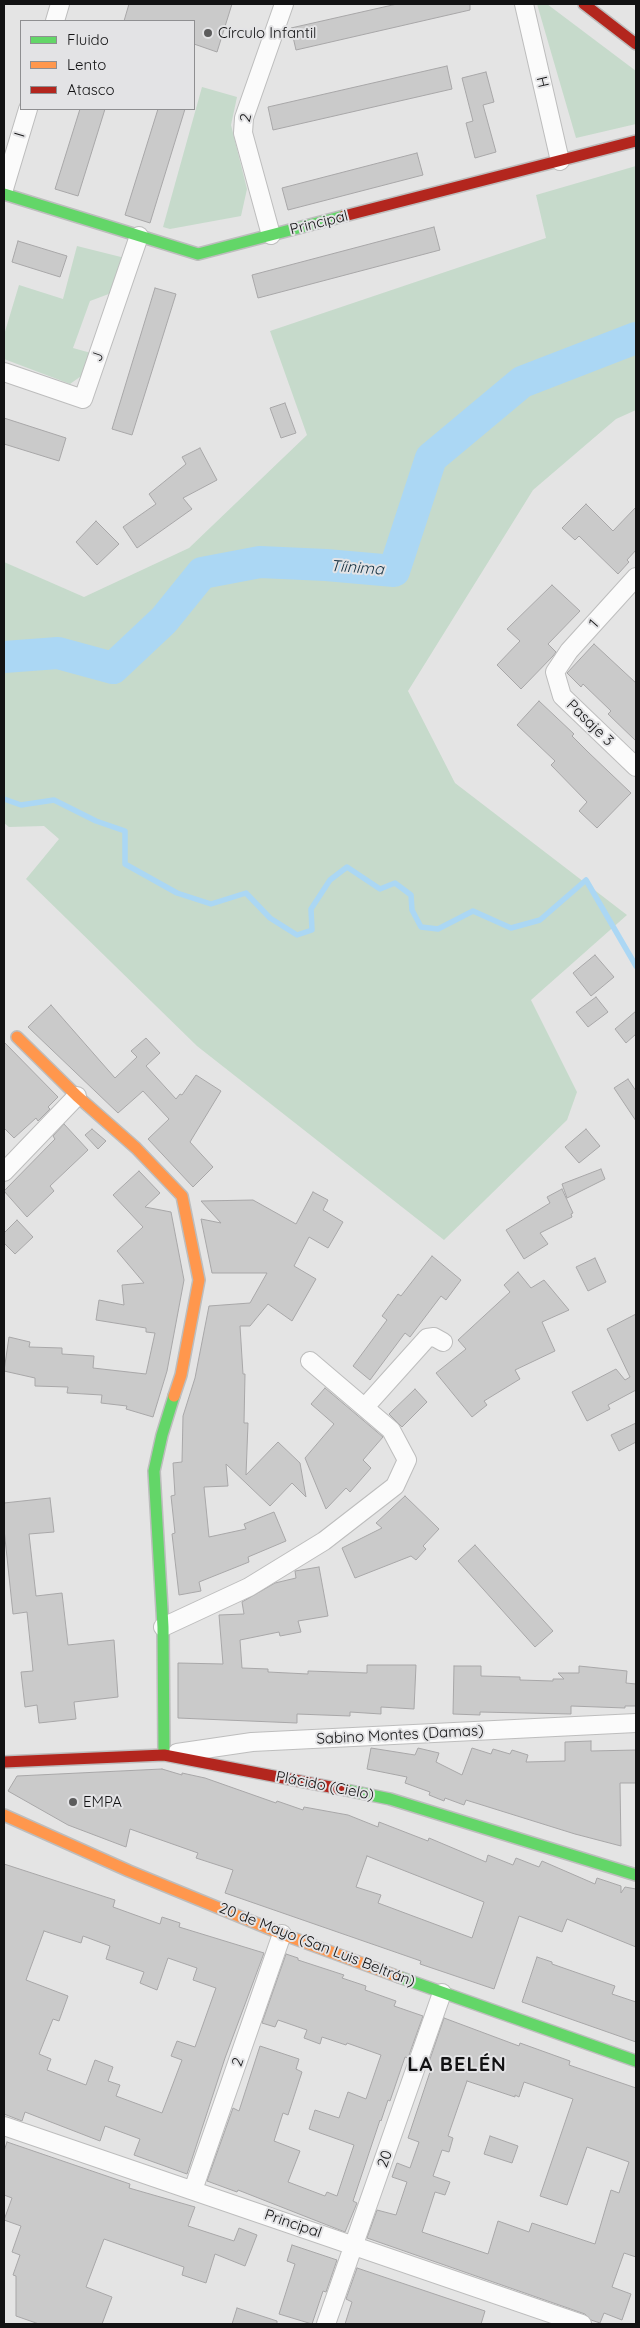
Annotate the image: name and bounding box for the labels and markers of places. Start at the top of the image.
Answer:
place label: Círculo Infantil [218,24,317,42]
marker: Círculo Infantil [202,27,214,39]
place label: EMPA [83,1793,122,1811]
marker: EMPA [67,1796,79,1808]

